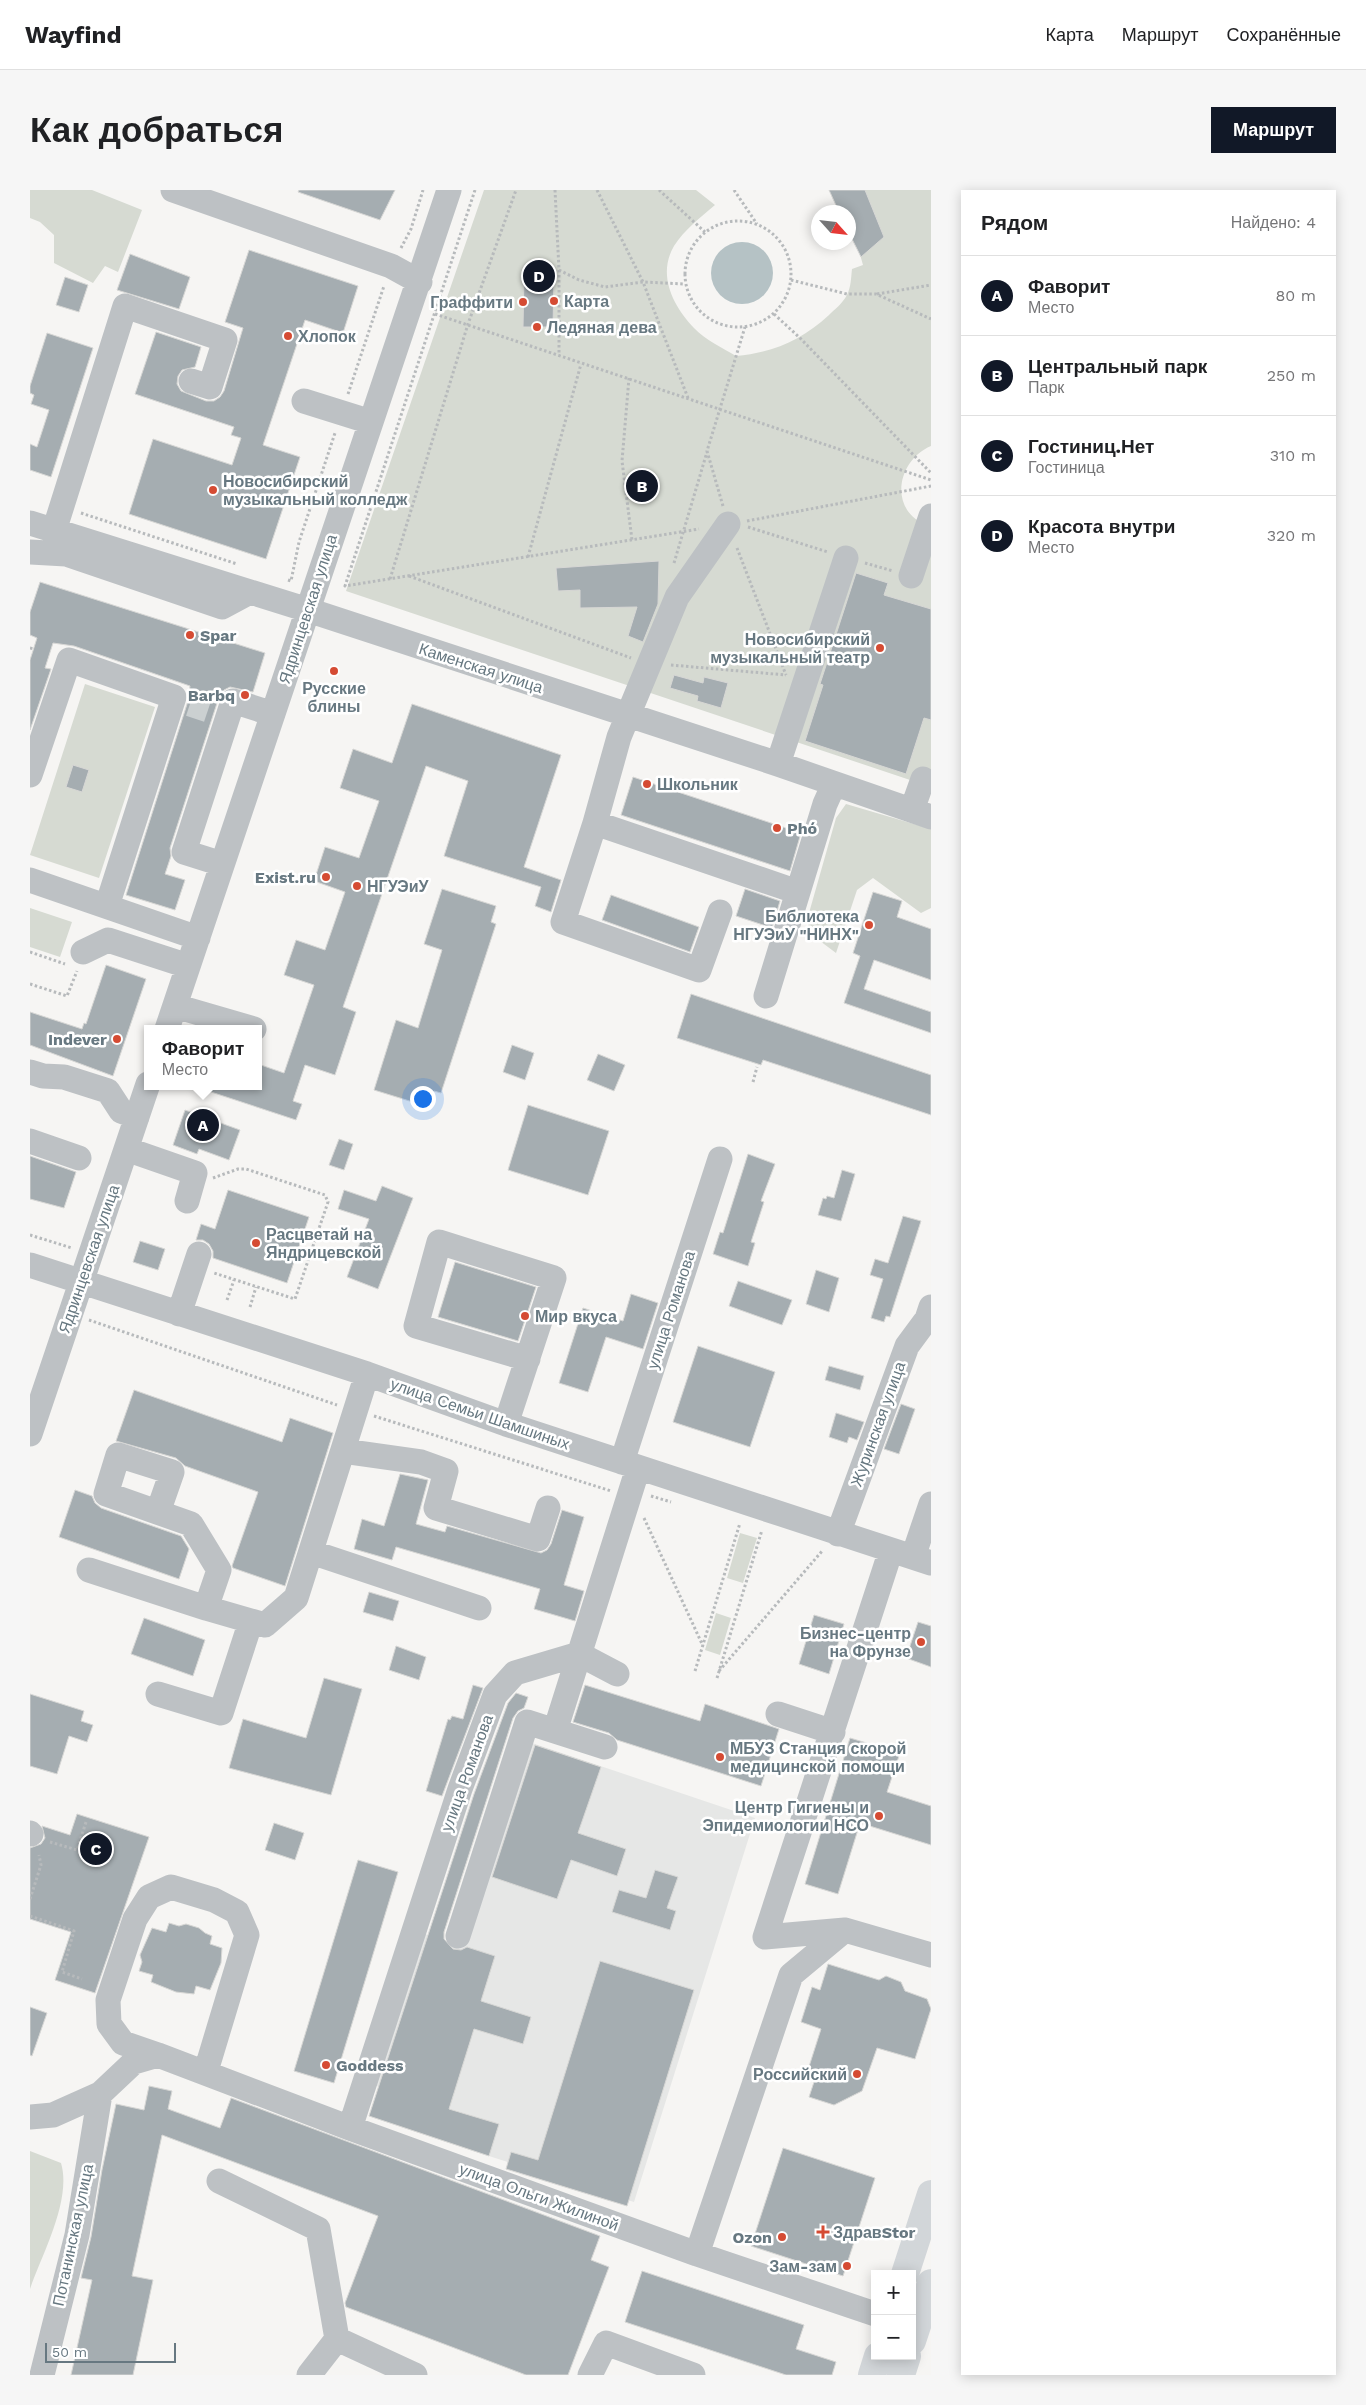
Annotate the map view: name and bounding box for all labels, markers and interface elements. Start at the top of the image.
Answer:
text: Wayfind [25,21,121,49]
text: Карта [1046,24,1094,45]
text: Маршрут [1122,24,1198,45]
text: Сохранённые [1226,24,1341,45]
button: Маршрут [1211,107,1336,153]
text: Как добраться [30,109,283,151]
north arrow [811,205,856,250]
text: Рядом [981,210,1048,235]
text: Найдено: 4 [1231,213,1316,232]
pin: D [523,257,555,295]
text: Фаворит [1028,275,1110,298]
text: A [992,286,1002,305]
text: 80 m [1275,286,1316,305]
place label: Карта [564,292,609,311]
place label: Граффити [430,293,513,312]
marker: Карта [548,295,560,307]
marker: Граффити [517,296,529,308]
text: Место [1028,298,1074,317]
place label: Ледяная дева [547,318,657,337]
marker: Ледяная дева [531,321,543,333]
place label: Хлопок [298,327,357,346]
marker: Хлопок [282,330,294,342]
text: Центральный парк [1028,355,1207,378]
text: B [992,366,1002,385]
text: 250 m [1267,366,1316,385]
text: Парк [1028,378,1064,397]
text: Гостиниц.Нет [1028,435,1154,458]
text: C [992,446,1002,465]
text: 310 m [1270,446,1316,465]
text: Гостиница [1028,458,1105,477]
pin: B [626,467,658,505]
place label: Новосибирский музыкальный колледж [223,472,408,509]
marker: Новосибирский музыкальный колледж [207,484,219,496]
text: Красота внутри [1028,515,1175,538]
text: D [991,526,1003,545]
text: 320 m [1267,526,1316,545]
street label: Ядринцевская улица [275,532,341,686]
text: Место [1028,538,1074,557]
place label: Spar [200,626,237,645]
marker: Spar [184,629,196,641]
place label: Новосибирский музыкальный театр [710,630,870,667]
street label: Каменская улица [417,639,546,697]
marker: Новосибирский музыкальный театр [874,642,886,654]
marker: Русские блины [328,665,340,677]
place label: Русские блины [302,679,366,716]
place label: Barbq [188,686,235,705]
marker: Barbq [239,689,251,701]
place label: Школьник [657,775,739,794]
marker: Школьник [641,778,653,790]
place label: Phó [787,819,818,838]
marker: Phó [771,822,783,834]
place label: Exist.ru [255,868,316,887]
marker: Exist.ru [320,871,332,883]
place label: НГУЭиУ [367,877,430,896]
marker: НГУЭиУ [351,880,363,892]
place label: Библиотека НГУЭиУ "НИНХ" [733,907,859,944]
marker: Библиотека НГУЭиУ "НИНХ" [863,919,875,931]
popup [144,1025,262,1090]
place label: Indever [48,1030,107,1049]
marker: Indever [111,1033,123,1045]
text: Фаворит [162,1037,244,1060]
text: Место [162,1060,208,1079]
your location [410,1086,436,1112]
pin: A [187,1106,219,1144]
street label: Ядринцевская улица [55,1182,123,1336]
place label: Расцветай на Яндрицевской [266,1225,381,1262]
marker: Расцветай на Яндрицевской [250,1237,262,1249]
street label: улица Романова [643,1248,699,1372]
place label: Мир вкуса [535,1307,617,1326]
marker: Мир вкуса [519,1310,531,1322]
street label: Журинская улица [847,1359,909,1489]
street label: улица Семьи Шамшиных [388,1374,572,1454]
place label: Бизнес-центр на Фрунзе [800,1624,911,1661]
marker: Бизнес-центр на Фрунзе [915,1636,927,1648]
street label: улица Романова [437,1712,497,1834]
place label: МБУЗ Станция скорой медицинской помощи [730,1739,906,1776]
marker: МБУЗ Станция скорой медицинской помощи [714,1751,726,1763]
place label: Центр Гигиены и Эпидемиологии НСО [702,1798,869,1835]
marker: Центр Гигиены и Эпидемиологии НСО [873,1810,885,1822]
pin: C [80,1830,112,1868]
place label: Goddess [336,2056,404,2075]
marker: Goddess [320,2059,332,2071]
place label: Российский [753,2065,847,2084]
marker: Российский [851,2068,863,2080]
street label: улица Ольги Жилиной [457,2159,621,2235]
street label: Потанинская улица [49,2162,97,2308]
place label: ЗдравStor [833,2223,916,2242]
marker: ЗдравStor [817,2226,829,2238]
place label: Ozon [733,2228,772,2247]
marker: Ozon [776,2231,788,2243]
place label: Зам-зам [769,2257,837,2276]
marker: Зам-зам [841,2260,853,2272]
map controls [871,2270,916,2360]
button: + [871,2270,916,2315]
button: − [871,2315,916,2360]
scale bar [45,2340,176,2363]
text: 50 m [52,2344,87,2360]

